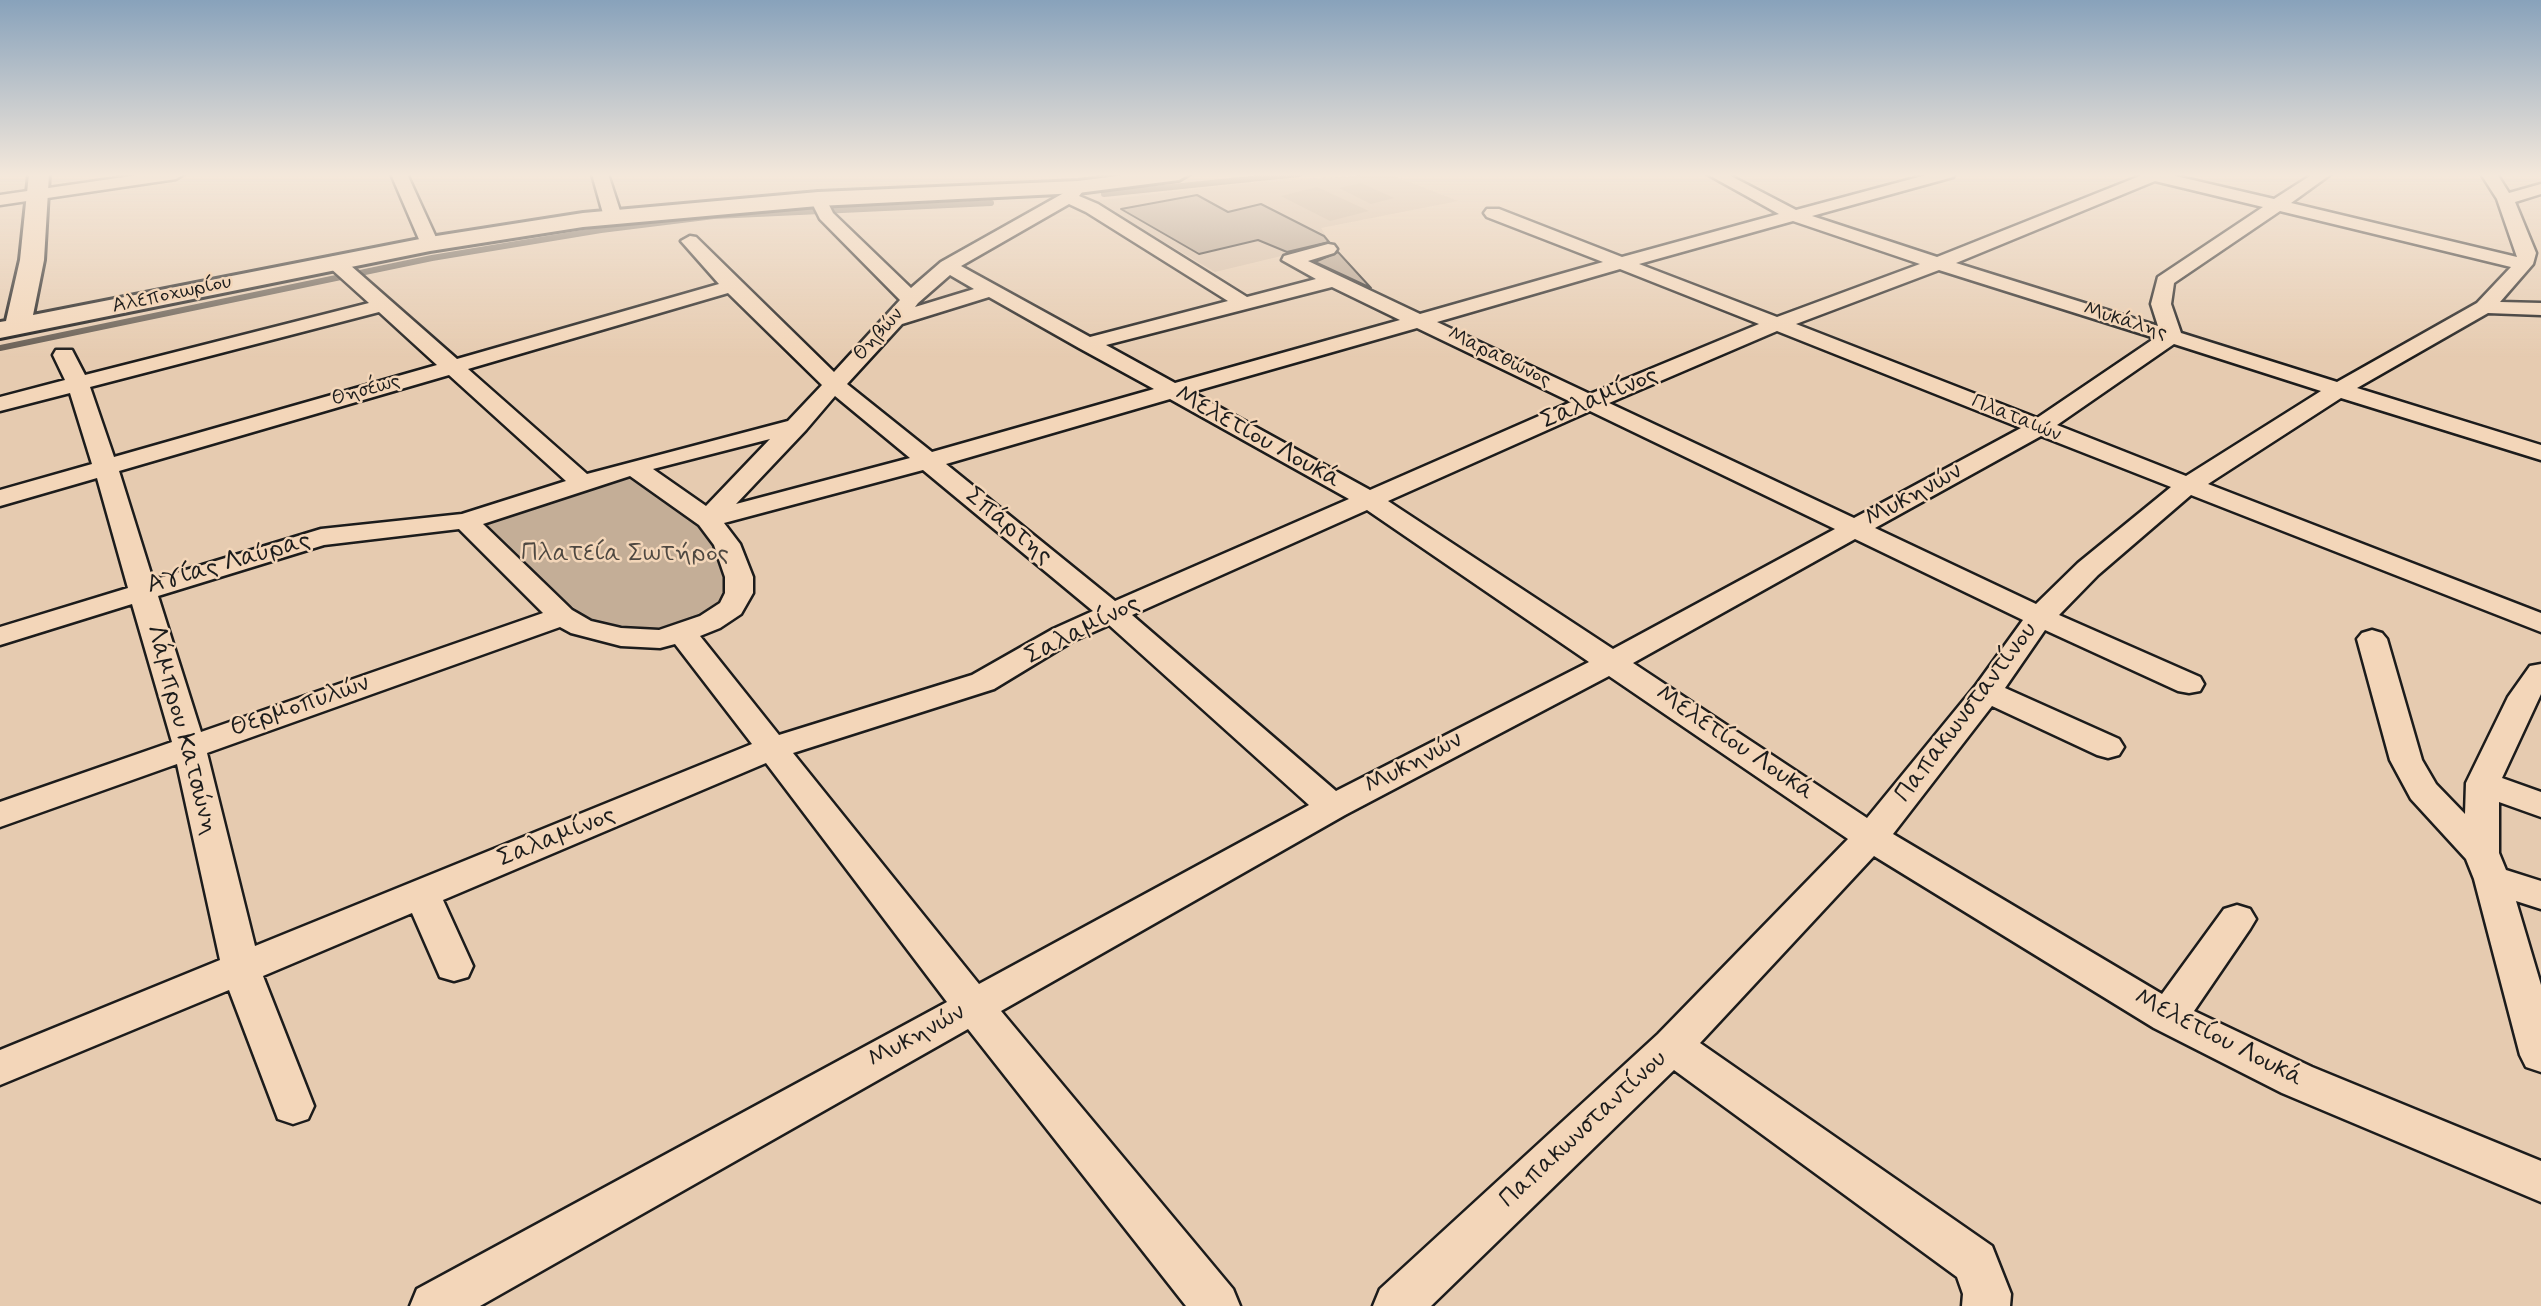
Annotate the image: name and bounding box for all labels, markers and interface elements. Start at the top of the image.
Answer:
street label: Αλεποχωρίου [110,270,234,320]
street label: Μυκάλης [2080,297,2170,347]
street label: Θηβών [848,303,910,367]
street label: Μαραθώνος [1443,322,1555,394]
street label: Σαλαμίνος [1537,360,1663,438]
street label: Θησέως [329,369,403,413]
street label: Μελετίου Λουκά [1169,380,1345,496]
street label: Πλαταιών [1968,390,2064,448]
street label: Μυκηνών [1860,457,1968,535]
street label: Σπάρτης [958,481,1058,573]
street label: Αγίας Λαύρας [143,526,315,602]
park label: Πλατεία Σωτήρος [521,539,729,571]
street label: Σαλαμίνος [1021,589,1145,673]
street label: Παπακωνσταντίνου [1889,617,2045,809]
street label: Λάμπρου Κατσώνη [138,622,224,838]
street label: Θερμοπυλών [226,669,374,745]
street label: Μελετίου Λουκά [1649,679,1819,809]
street label: Μυκηνών [1360,725,1468,803]
street label: Σαλαμίνος [494,800,620,876]
street label: Μελετίου Λουκά [2129,983,2307,1095]
street label: Μυκηνών [863,998,971,1076]
street label: Παπακωνσταντίνου [1494,1044,1674,1216]

